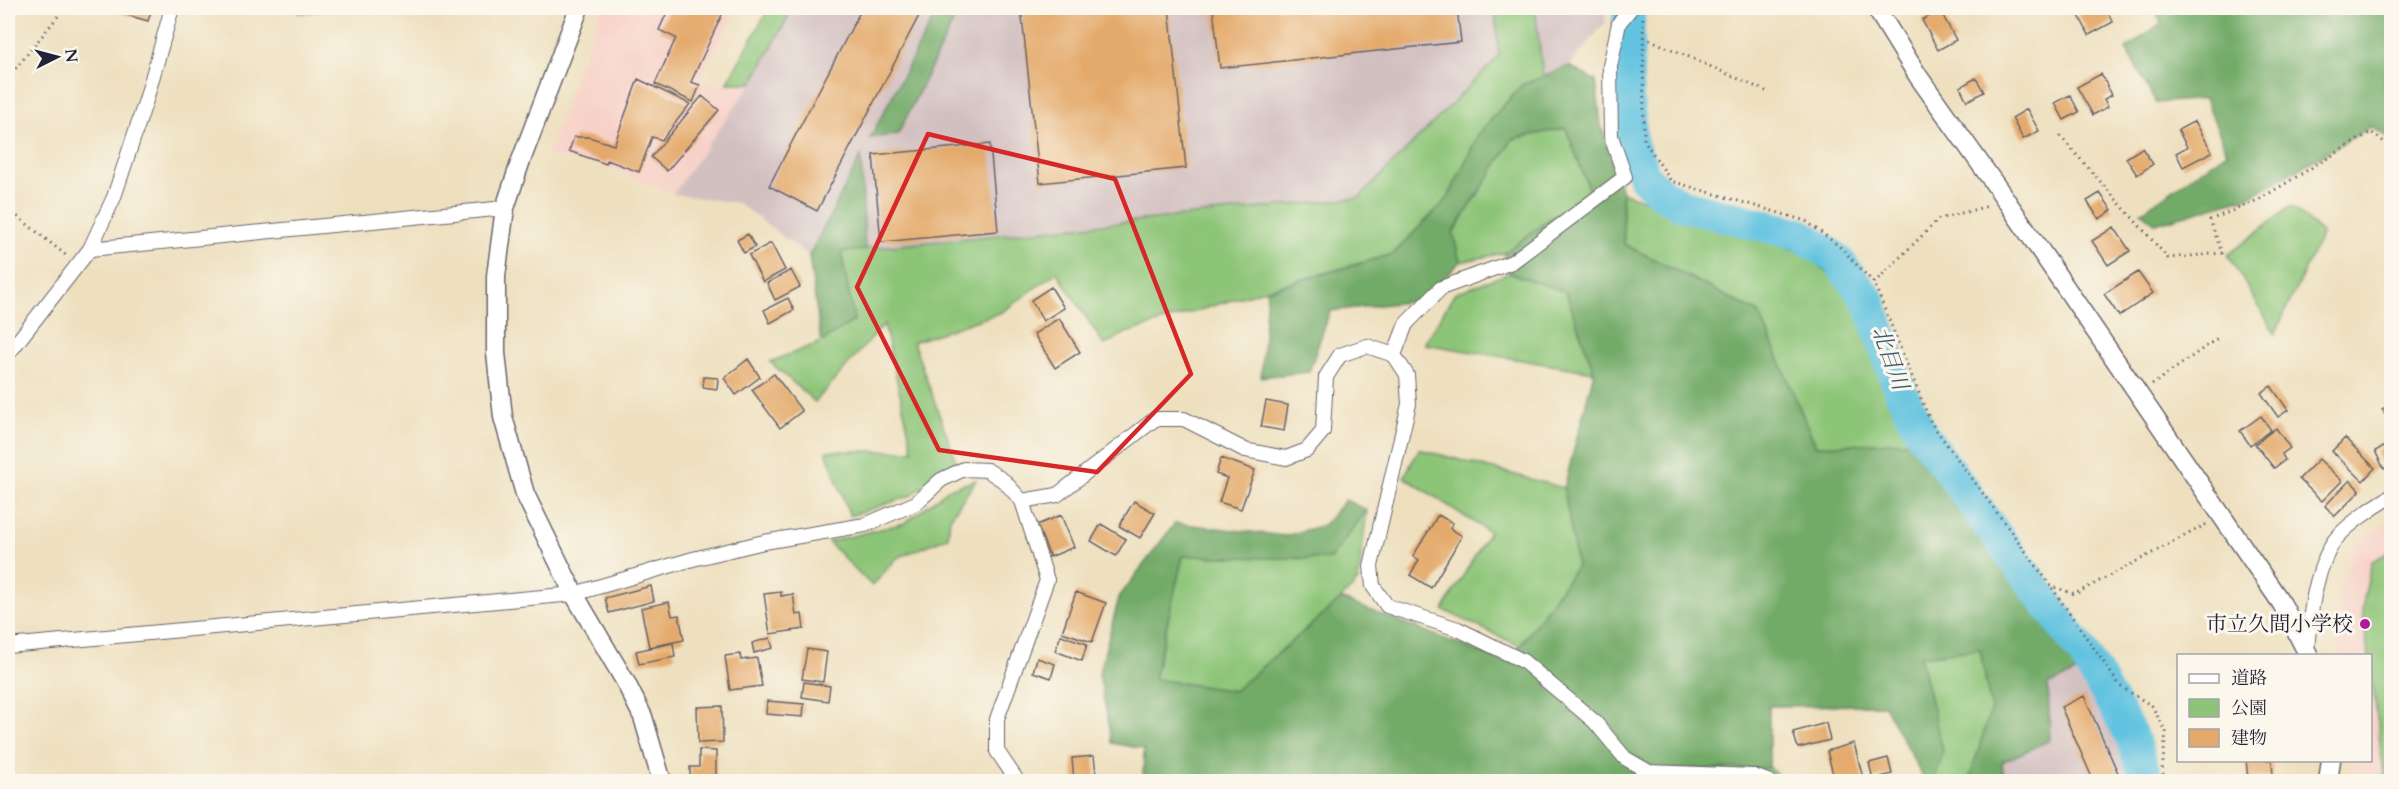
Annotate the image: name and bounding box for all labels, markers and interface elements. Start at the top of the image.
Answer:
north arrow [27,27,87,87]
text: N [59,47,83,64]
water label: 北目川 [1865,322,1916,396]
place label: 市立久間小学校 [2206,610,2353,639]
marker: 市立久間小学校 [2358,617,2372,631]
legend [2177,654,2372,762]
text: 道路 [2231,666,2267,691]
text: 公園 [2231,696,2267,721]
text: 建物 [2231,726,2267,751]

